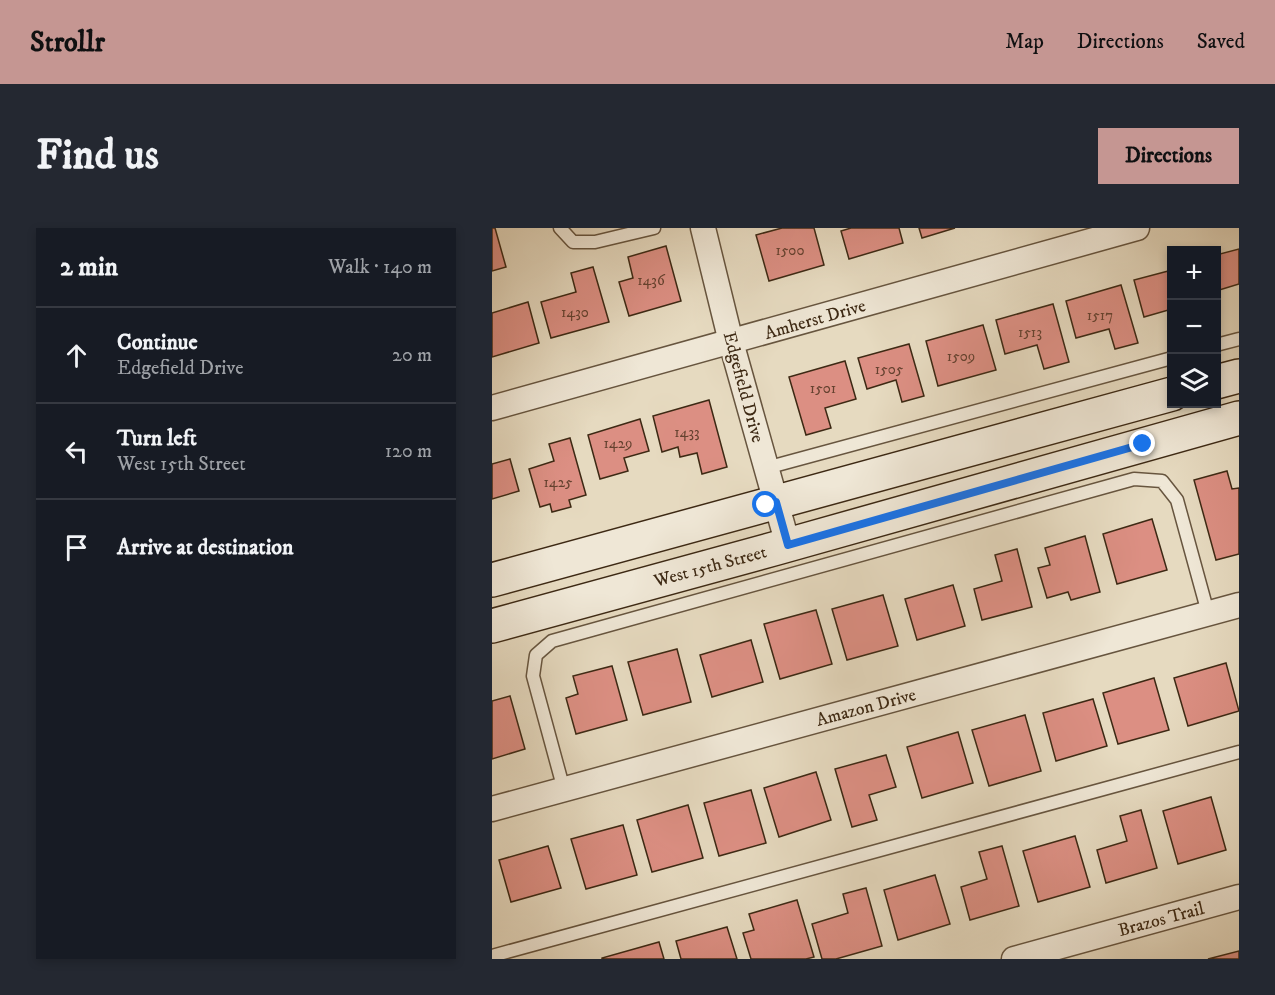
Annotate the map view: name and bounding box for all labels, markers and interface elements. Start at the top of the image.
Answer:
text: Strollr [30,25,105,60]
text: Map [1005,29,1044,55]
text: Directions [1077,29,1164,55]
text: Saved [1197,29,1245,55]
button: Directions [1098,128,1239,184]
text: Find us [36,130,159,182]
house number: 1500 [775,241,805,260]
map controls [1167,246,1221,408]
button: + [1167,246,1221,300]
text: 2 min [60,251,118,284]
text: Walk · 140 m [328,255,432,280]
house number: 1436 [637,271,666,290]
street label: Amherst Drive [762,295,868,345]
button: − [1167,300,1221,354]
house number: 1430 [561,303,589,322]
house number: 1517 [1087,306,1113,325]
house number: 1513 [1018,323,1042,342]
text: Continue [117,329,198,356]
street label: Edgefield Drive [718,329,768,445]
icon: ahead [60,339,93,372]
text: 20 m [392,343,432,368]
house number: 1509 [947,347,975,366]
button: layers [1167,354,1221,408]
text: Edgefield Drive [117,356,244,381]
house number: 1505 [875,360,904,379]
house number: 1501 [810,379,836,398]
house number: 1433 [674,423,700,442]
text: Turn left [117,425,197,452]
route end [1129,430,1155,456]
house number: 1429 [604,434,633,453]
icon: left [60,435,93,468]
text: 120 m [385,439,432,464]
text: West 15th Street [117,452,246,477]
house number: 1425 [544,473,573,492]
route start [752,491,778,517]
icon: arrive [60,531,93,564]
text: Arrive at destination [117,534,294,561]
street label: West 15th Street [651,541,769,593]
street label: Amazon Drive [814,684,919,732]
street label: Brazos Trail [1116,898,1207,942]

